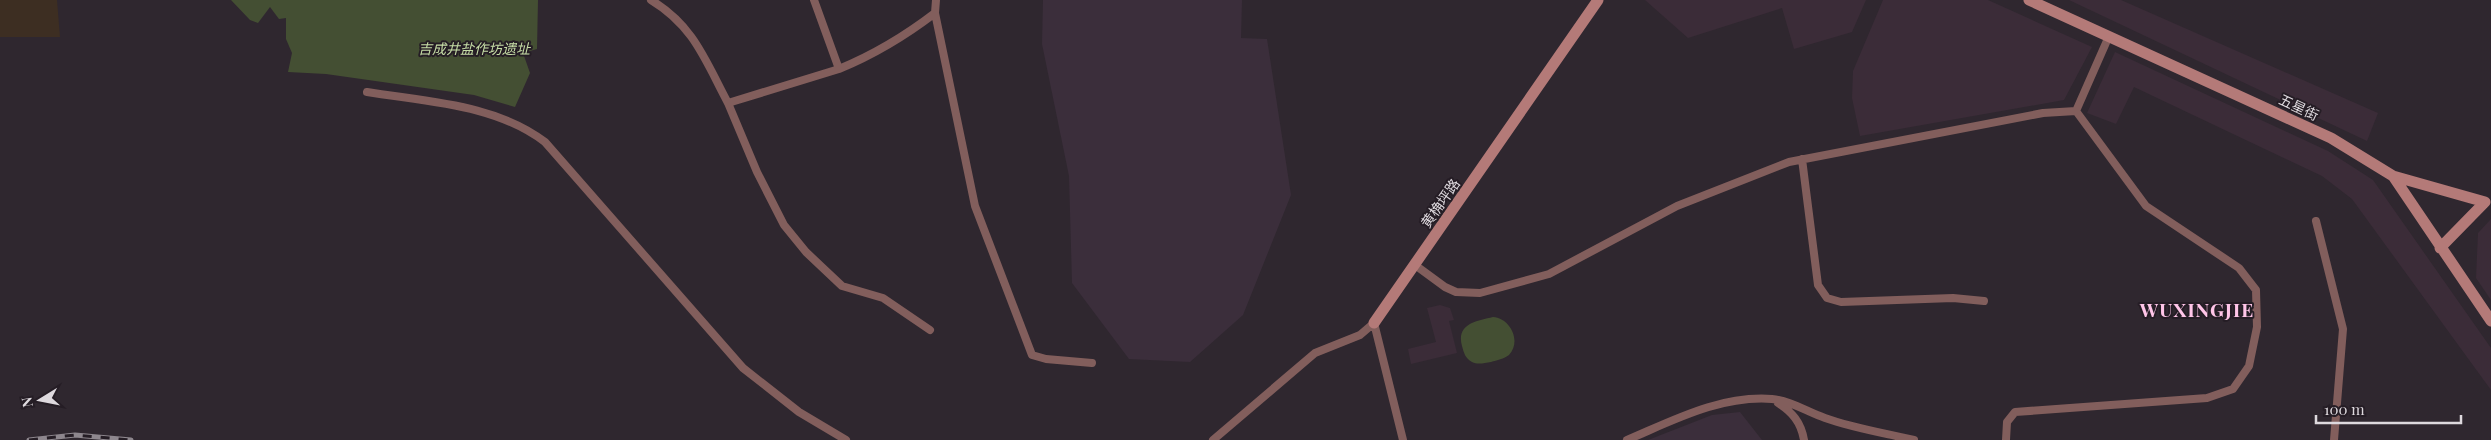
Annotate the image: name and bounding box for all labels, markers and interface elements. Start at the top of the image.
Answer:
park label: 吉成井盐作坊遗址 [418,39,531,58]
street label: 五星街 [2276,90,2322,124]
street label: 黄桷坪路 [1416,175,1464,231]
district label: WUXINGJIE [2139,296,2254,322]
north arrow [15,375,65,425]
scale bar [2316,392,2461,424]
text: N [16,396,37,409]
text: 100 m [2324,399,2365,419]

